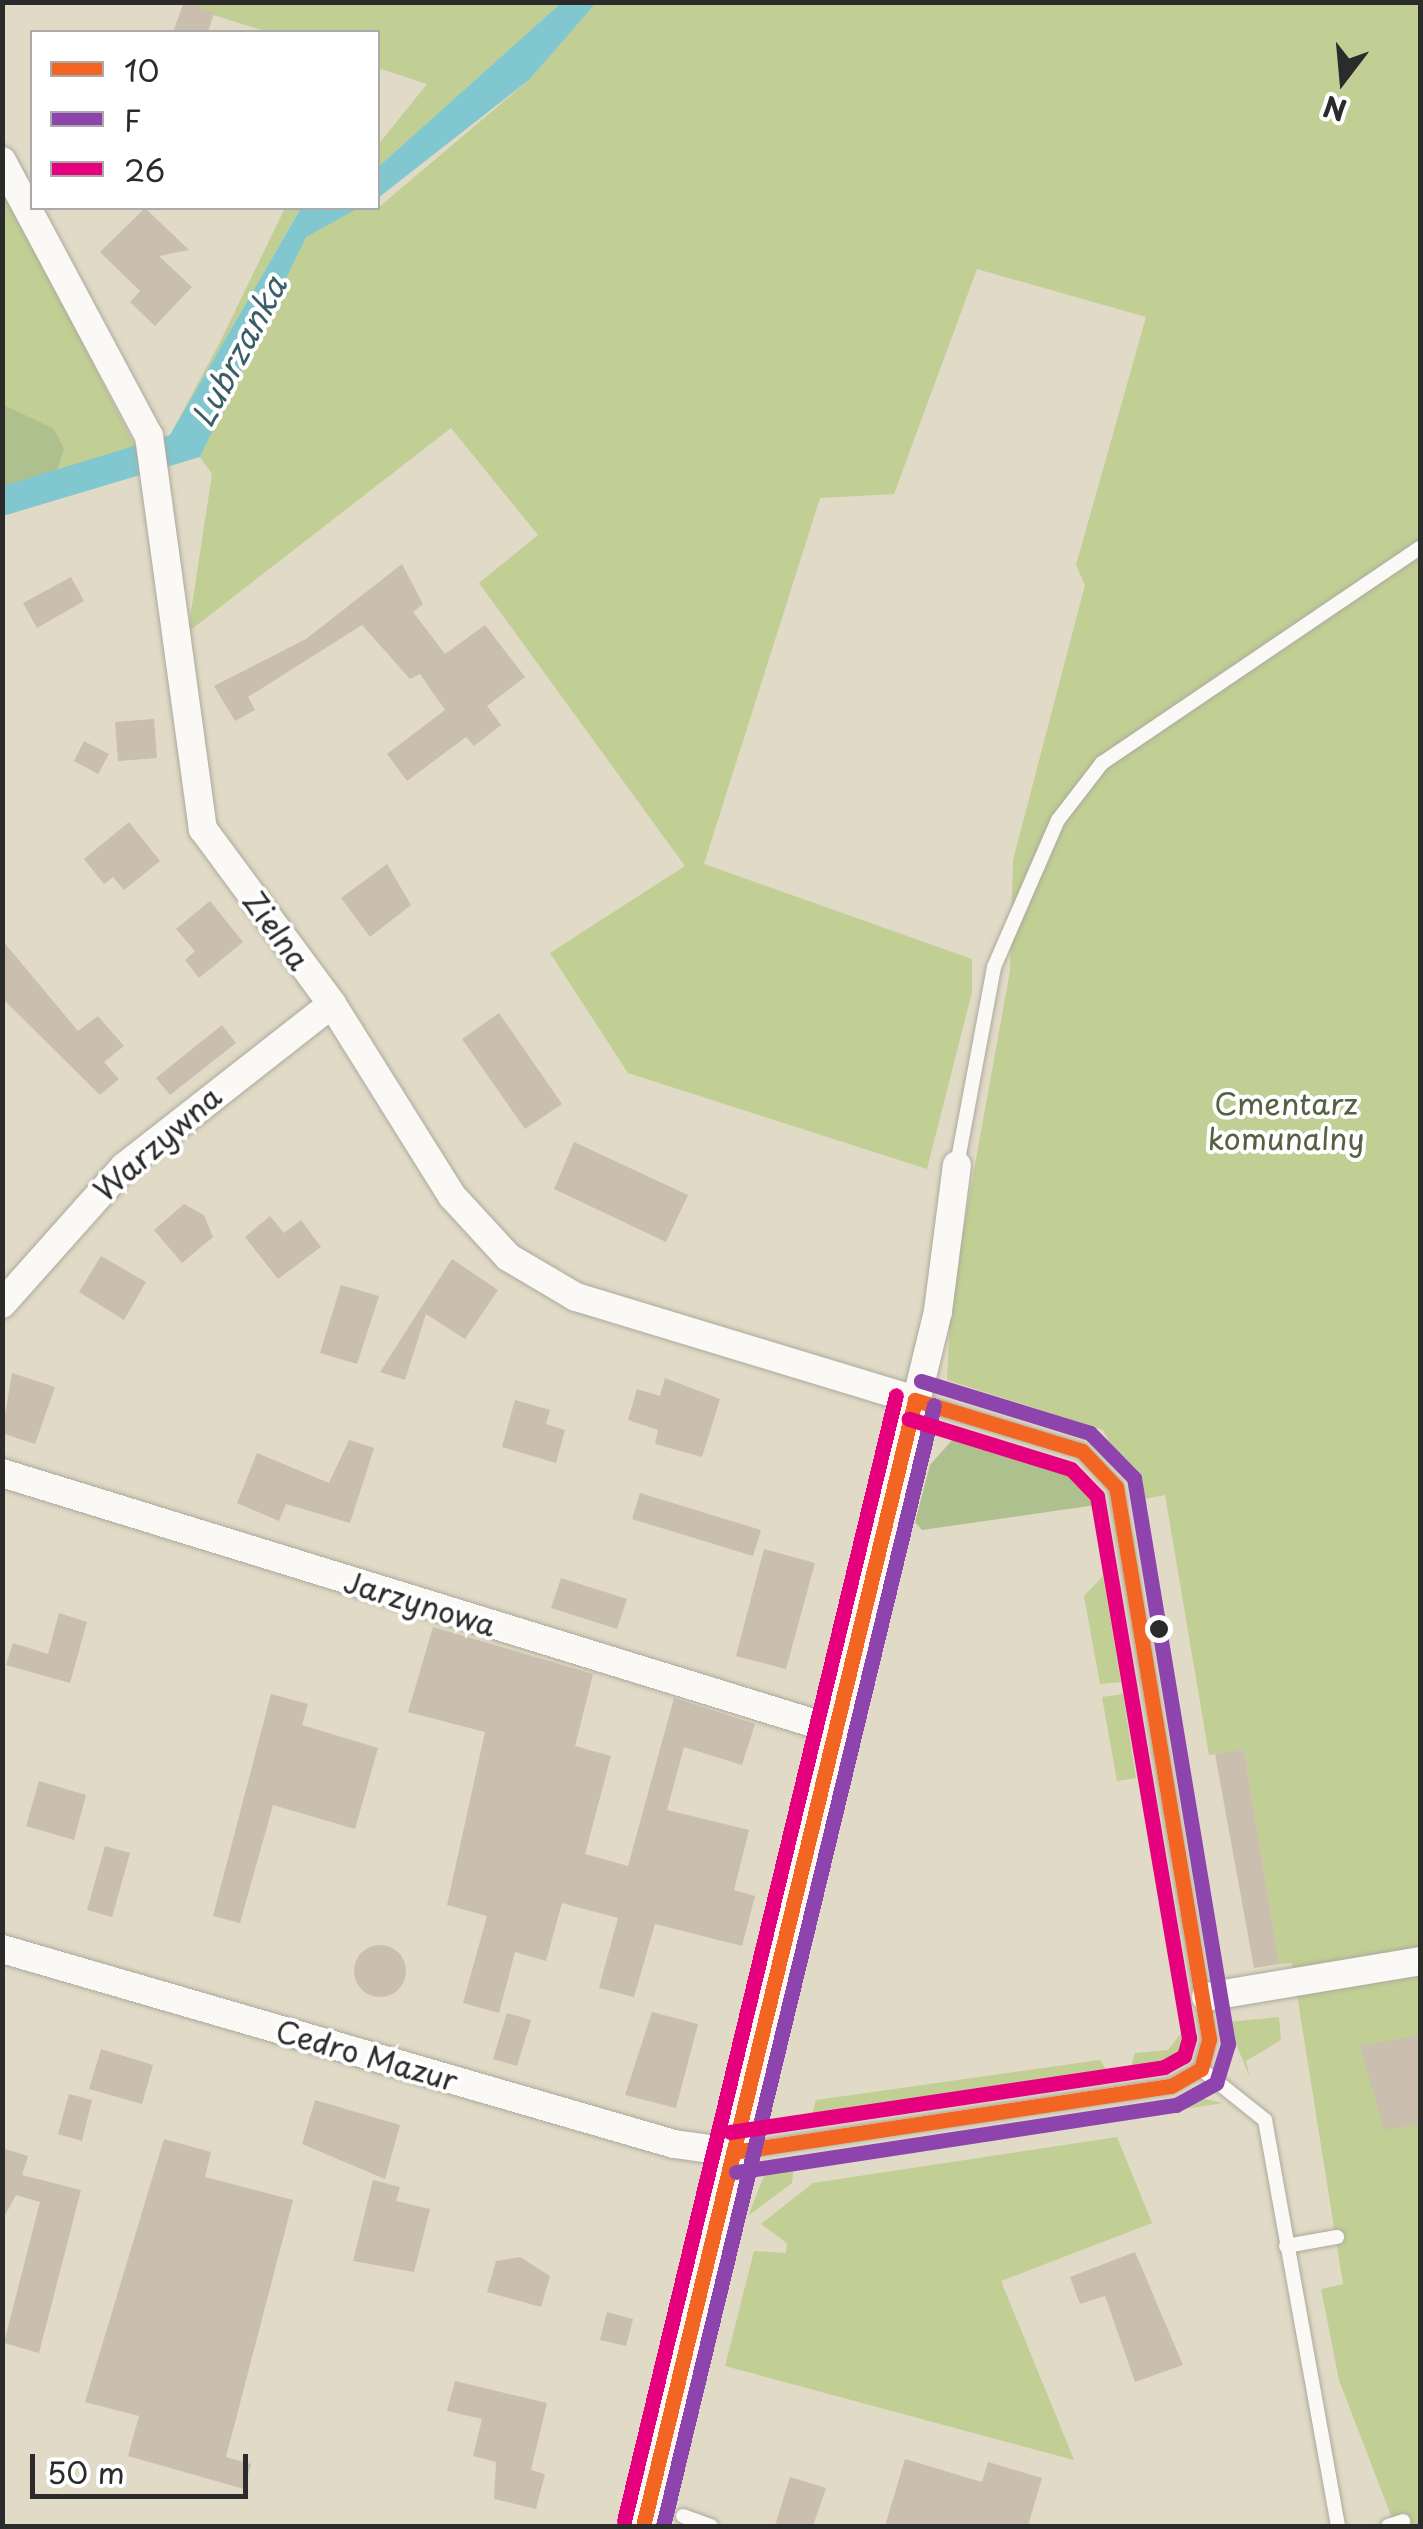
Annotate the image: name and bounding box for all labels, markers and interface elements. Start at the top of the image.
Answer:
legend [30,30,380,210]
north arrow [1293,30,1393,130]
text: 10 [124,47,159,92]
text: N [1318,86,1351,133]
text: F [124,97,141,142]
text: 26 [124,147,165,192]
water label: Lubrzanka [182,269,294,433]
street label: Zielna [236,884,318,976]
street label: Warzywna [86,1078,228,1208]
park label: Cmentarz komunalny [1207,1085,1365,1156]
street label: Jarzynowa [340,1563,500,1643]
unlabelled marker [1149,1619,1169,1639]
street label: Cedro Mazur [271,2012,463,2098]
scale bar [35,2434,252,2496]
text: 50 m [47,2449,125,2494]

